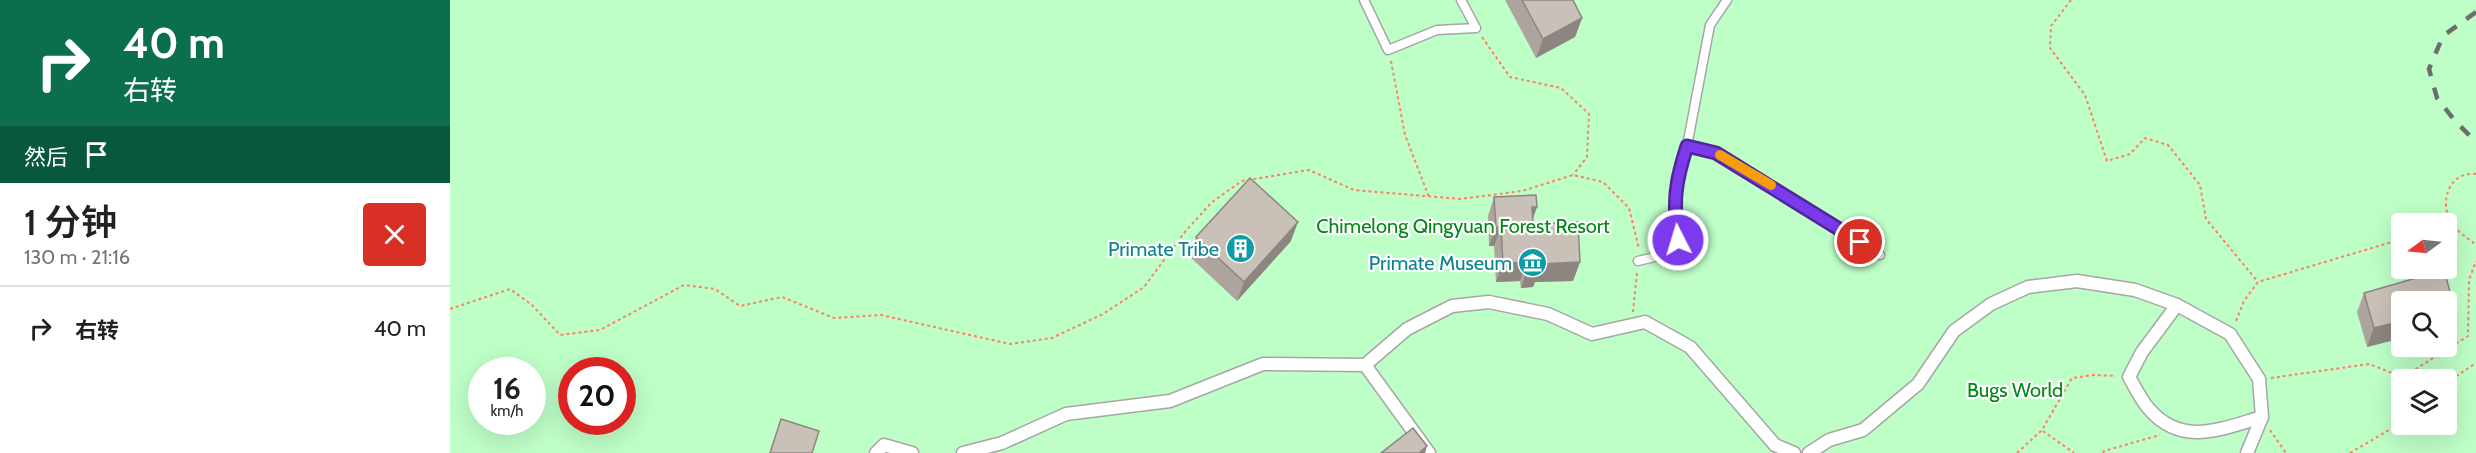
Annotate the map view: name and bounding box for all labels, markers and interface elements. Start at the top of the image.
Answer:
text: 40 m [123,17,225,69]
icon: right [24,24,102,102]
text: 右转 [123,74,177,107]
icon: arrive [80,138,113,171]
text: 然后 [24,144,68,171]
text: 1 分钟 [24,200,117,244]
button: close [363,203,426,266]
position arrow [1646,208,1710,272]
north arrow [2391,213,2457,279]
map controls [2391,213,2457,435]
park label: Chimelong Qingyuan Forest Resort [1316,214,1610,238]
pin [1834,216,1885,267]
icon: arrive [1843,225,1876,258]
building icon: Primate Tribe [1224,233,1256,265]
place label: Primate Tribe [1108,237,1219,261]
text: 130 m · 21:16 [24,245,130,269]
museum icon: Primate Museum [1517,247,1549,279]
place label: Primate Museum [1369,251,1512,275]
button: search [2391,291,2457,357]
icon: right [24,312,57,345]
text: 40 m [374,315,426,342]
text: 右转 [75,317,119,344]
speed limit sign: 20 [558,357,636,435]
button: layers [2391,369,2457,435]
text: 16 [493,370,521,407]
park label: Bugs World [1967,378,2063,402]
text: km/h [491,402,523,420]

